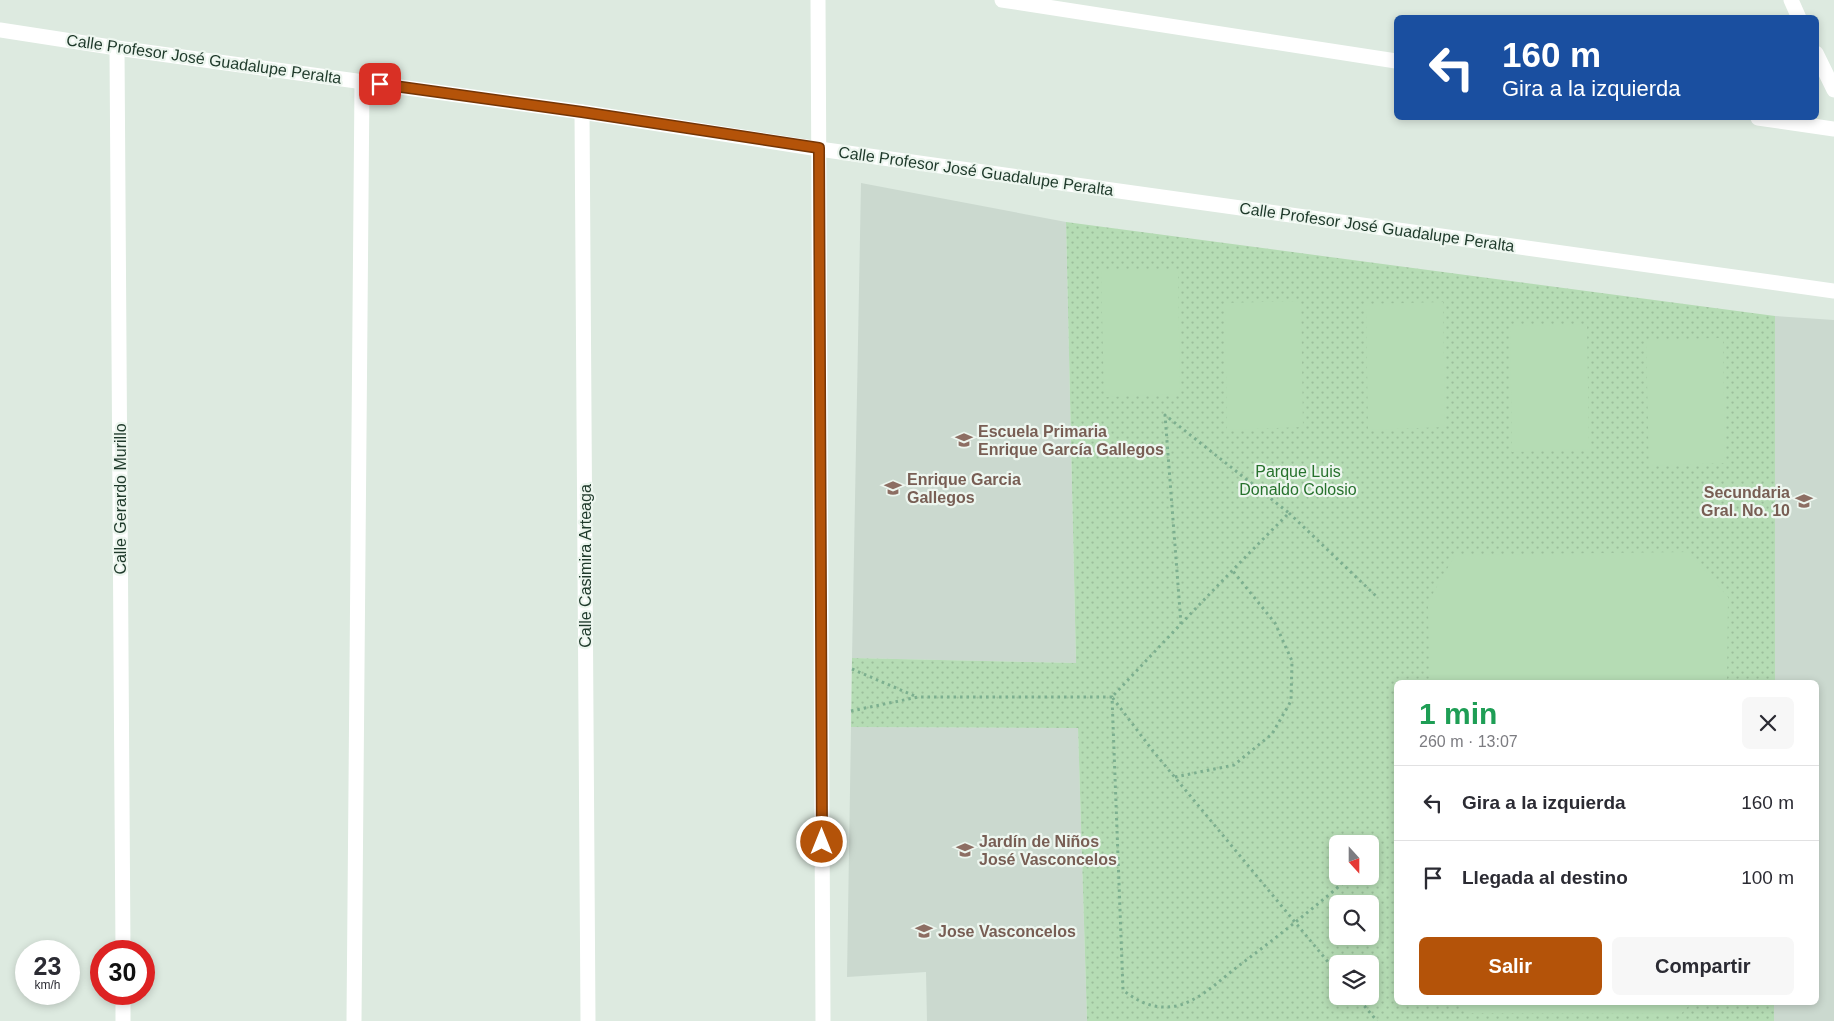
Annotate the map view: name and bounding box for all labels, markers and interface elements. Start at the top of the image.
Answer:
street label: Calle Profesor José Guadalupe Peralta [65,31,343,87]
icon: left [1419,35,1484,100]
text: 160 m [1502,35,1601,74]
pin [359,63,401,105]
icon: arrive [366,70,394,98]
text: Gira a la izquierda [1502,76,1681,101]
street label: Calle Profesor José Guadalupe Peralta [837,143,1115,199]
street label: Calle Profesor José Guadalupe Peralta [1238,199,1516,255]
street label: Calle Gerardo Murillo [112,423,129,575]
place label: Escuela Primaria Enrique García Gallegos [978,423,1164,458]
school or university icon: Escuela Primaria Enrique García Gallegos [954,430,974,450]
park label: Parque Luis Donaldo Colosio [1239,463,1357,498]
place label: Enrique Garcia Gallegos [907,471,1021,506]
school or university icon: Enrique Garcia Gallegos [883,478,903,498]
street label: Calle Casimira Arteaga [577,484,594,648]
place label: Secundaria Gral. No. 10 [1701,484,1790,519]
school or university icon: Secundaria Gral. No. 10 [1794,491,1814,511]
text: 1 min [1419,697,1497,730]
button: close [1742,697,1794,749]
text: 260 m · 13:07 [1419,733,1518,750]
icon: left [1419,789,1447,817]
text: Gira a la izquierda [1462,792,1626,813]
text: 160 m [1741,792,1794,813]
position arrow [795,815,847,867]
place label: Jardín de Niños José Vasconcelos [979,833,1117,868]
north arrow [1329,835,1379,885]
map controls [1329,835,1379,1005]
school or university icon: Jardín de Niños José Vasconcelos [955,840,975,860]
icon: arrive [1419,864,1447,892]
text: Llegada al destino [1462,867,1628,888]
text: 100 m [1741,867,1794,888]
button: search [1329,895,1379,945]
school or university icon: Jose Vasconcelos [914,921,934,941]
place label: Jose Vasconcelos [938,923,1076,940]
button: Salir [1419,937,1602,995]
button: Compartir [1612,937,1794,995]
speed limit sign: 30 [90,940,155,1005]
text: 23 [34,952,61,980]
button: layers [1329,955,1379,1005]
text: km/h [34,978,61,992]

